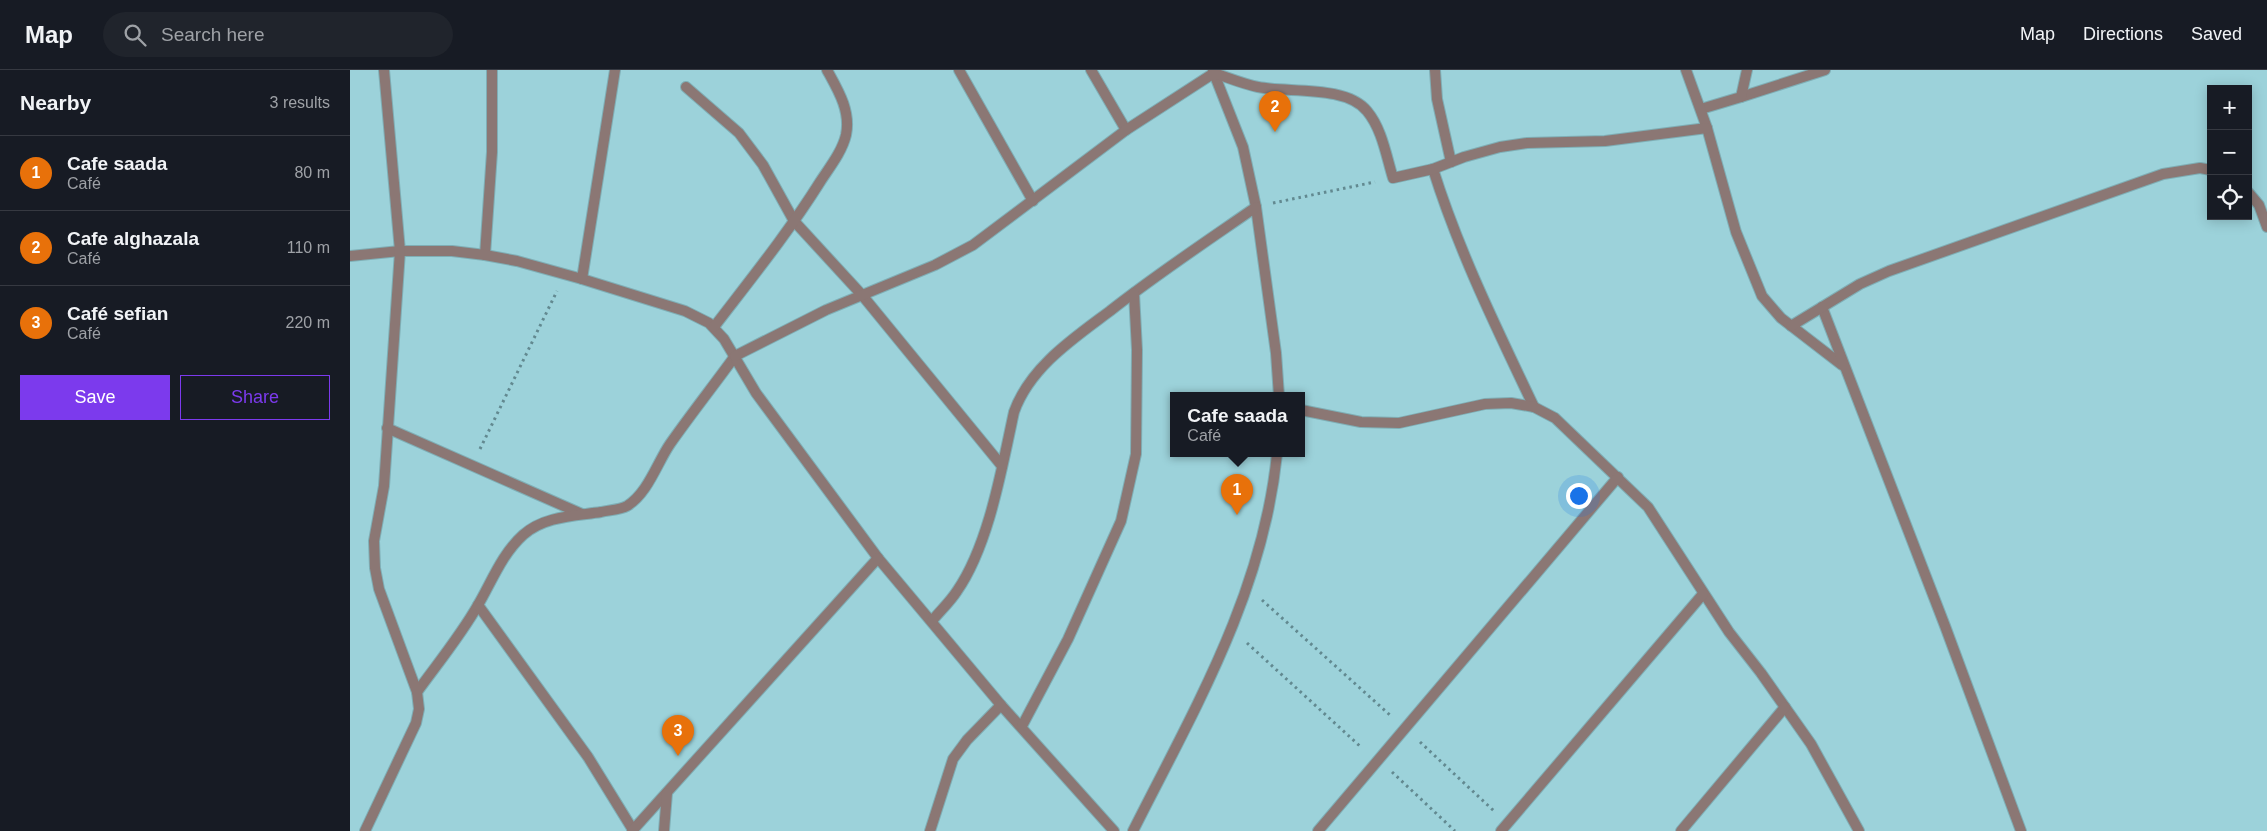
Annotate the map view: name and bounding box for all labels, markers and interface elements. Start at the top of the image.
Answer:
search box [103,12,453,57]
text: Map [25,21,73,48]
icon: search [121,21,149,49]
text: Search here [161,24,265,45]
text: Map [2020,24,2055,44]
text: Directions [2083,24,2163,44]
text: Saved [2191,24,2242,44]
map controls [2207,85,2252,220]
button: + [2207,85,2252,130]
text: Nearby [20,91,91,114]
pin: 2 [1259,91,1291,132]
text: 3 results [270,94,330,111]
button: − [2207,130,2252,175]
text: Cafe saada [67,153,167,174]
text: 1 [32,164,40,181]
text: 80 m [294,164,330,181]
text: Café [67,175,101,192]
button: locate [2207,175,2252,220]
text: Cafe alghazala [67,228,199,249]
text: 2 [32,239,40,256]
text: 110 m [287,239,330,256]
text: Café [67,250,101,267]
text: Café sefian [67,303,168,324]
text: 3 [32,314,40,331]
text: 220 m [286,314,330,331]
text: Café [67,325,101,342]
button: Save [20,375,170,420]
button: Share [180,375,330,420]
popup [1170,392,1305,457]
text: Cafe saada [1187,405,1288,426]
text: Café [1187,427,1221,444]
pin: 1 [1221,474,1253,515]
your location [1566,483,1592,509]
pin: 3 [662,715,694,756]

